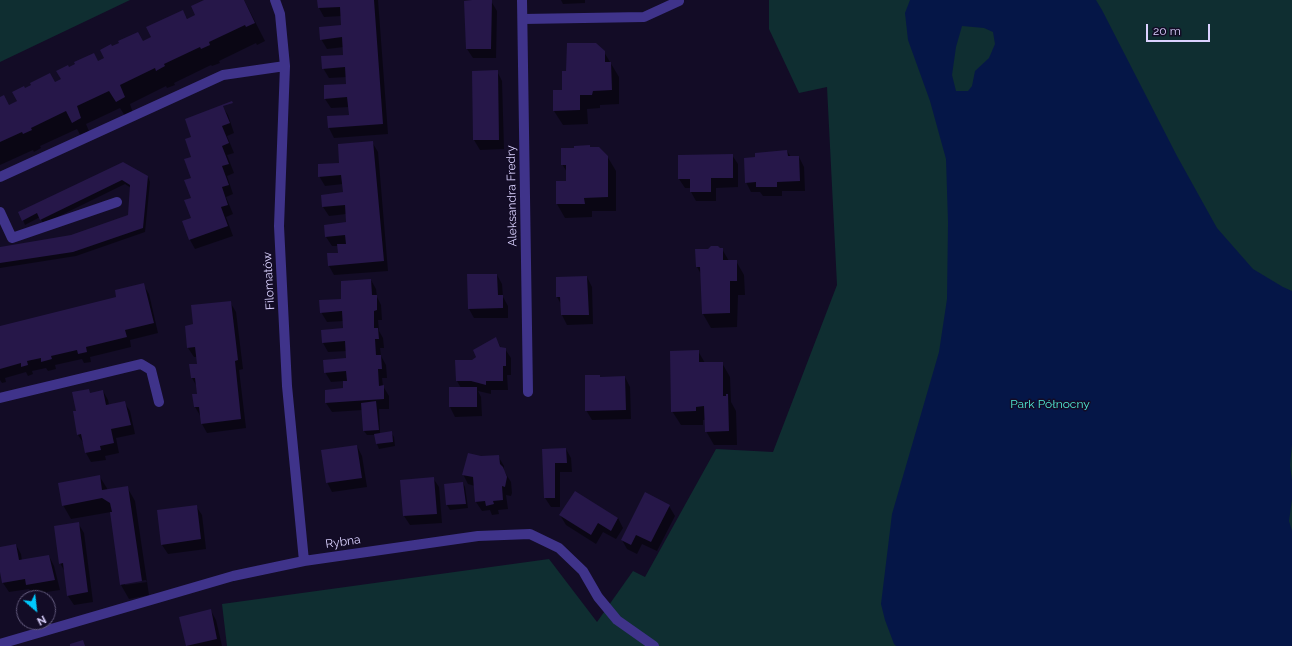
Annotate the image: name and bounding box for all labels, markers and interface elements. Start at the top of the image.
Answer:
scale bar [1148,16,1212,42]
text: 20 m [1153,24,1181,38]
street label: Aleksandra Fredry [504,145,520,247]
street label: Filomatów [260,252,278,310]
park label: Park Północny [1010,397,1090,411]
street label: Rybna [325,532,361,552]
north arrow [16,590,56,630]
text: N [35,612,48,628]

